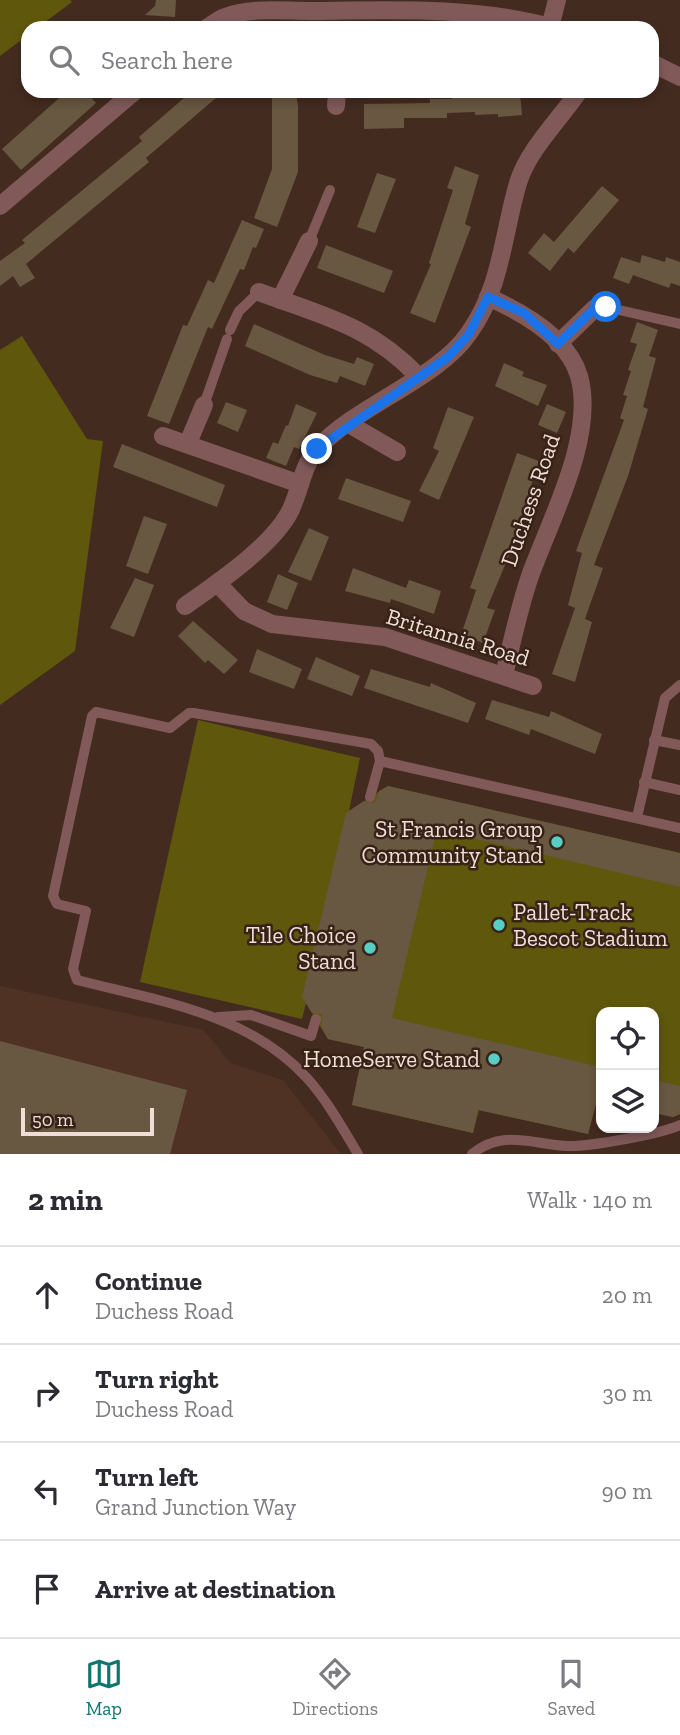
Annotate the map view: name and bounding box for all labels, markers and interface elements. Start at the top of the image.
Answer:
search box [21,21,659,98]
icon: search [45,41,83,79]
text: Search here [101,44,233,76]
route start [590,291,621,322]
street label: Duchess Road [494,430,566,570]
route end [301,433,332,464]
street label: Britannia Road [383,602,533,672]
place label: St Francis Group Community Stand [361,815,543,869]
marker: St Francis Group Community Stand [549,834,565,850]
place label: Pallet-Track Bescot Stadium [513,898,668,952]
marker: Pallet-Track Bescot Stadium [491,917,507,933]
place label: Tile Choice Stand [246,921,356,975]
marker: Tile Choice Stand [362,940,378,956]
map controls [596,1007,659,1133]
button: locate [596,1007,659,1070]
place label: HomeServe Stand [303,1045,480,1073]
marker: HomeServe Stand [486,1051,502,1067]
button: layers [596,1070,659,1133]
scale bar [21,1105,154,1137]
text: 50 m [32,1108,73,1131]
text: 2 min [28,1182,103,1218]
text: Walk · 140 m [527,1186,652,1214]
text: Continue [95,1265,202,1297]
icon: ahead [28,1276,66,1314]
text: 20 m [602,1281,652,1309]
text: Duchess Road [95,1297,233,1325]
text: Turn right [95,1363,218,1395]
icon: right [28,1374,66,1412]
text: 30 m [602,1379,652,1407]
text: Duchess Road [95,1395,233,1423]
text: Turn left [95,1461,198,1493]
icon: left [28,1472,66,1510]
text: 90 m [601,1477,652,1505]
text: Grand Junction Way [95,1493,296,1521]
icon: arrive [28,1570,66,1608]
text: Arrive at destination [95,1573,335,1605]
tab: Map [85,1655,123,1720]
tab: Directions [292,1655,378,1720]
tab: Saved [548,1655,595,1720]

